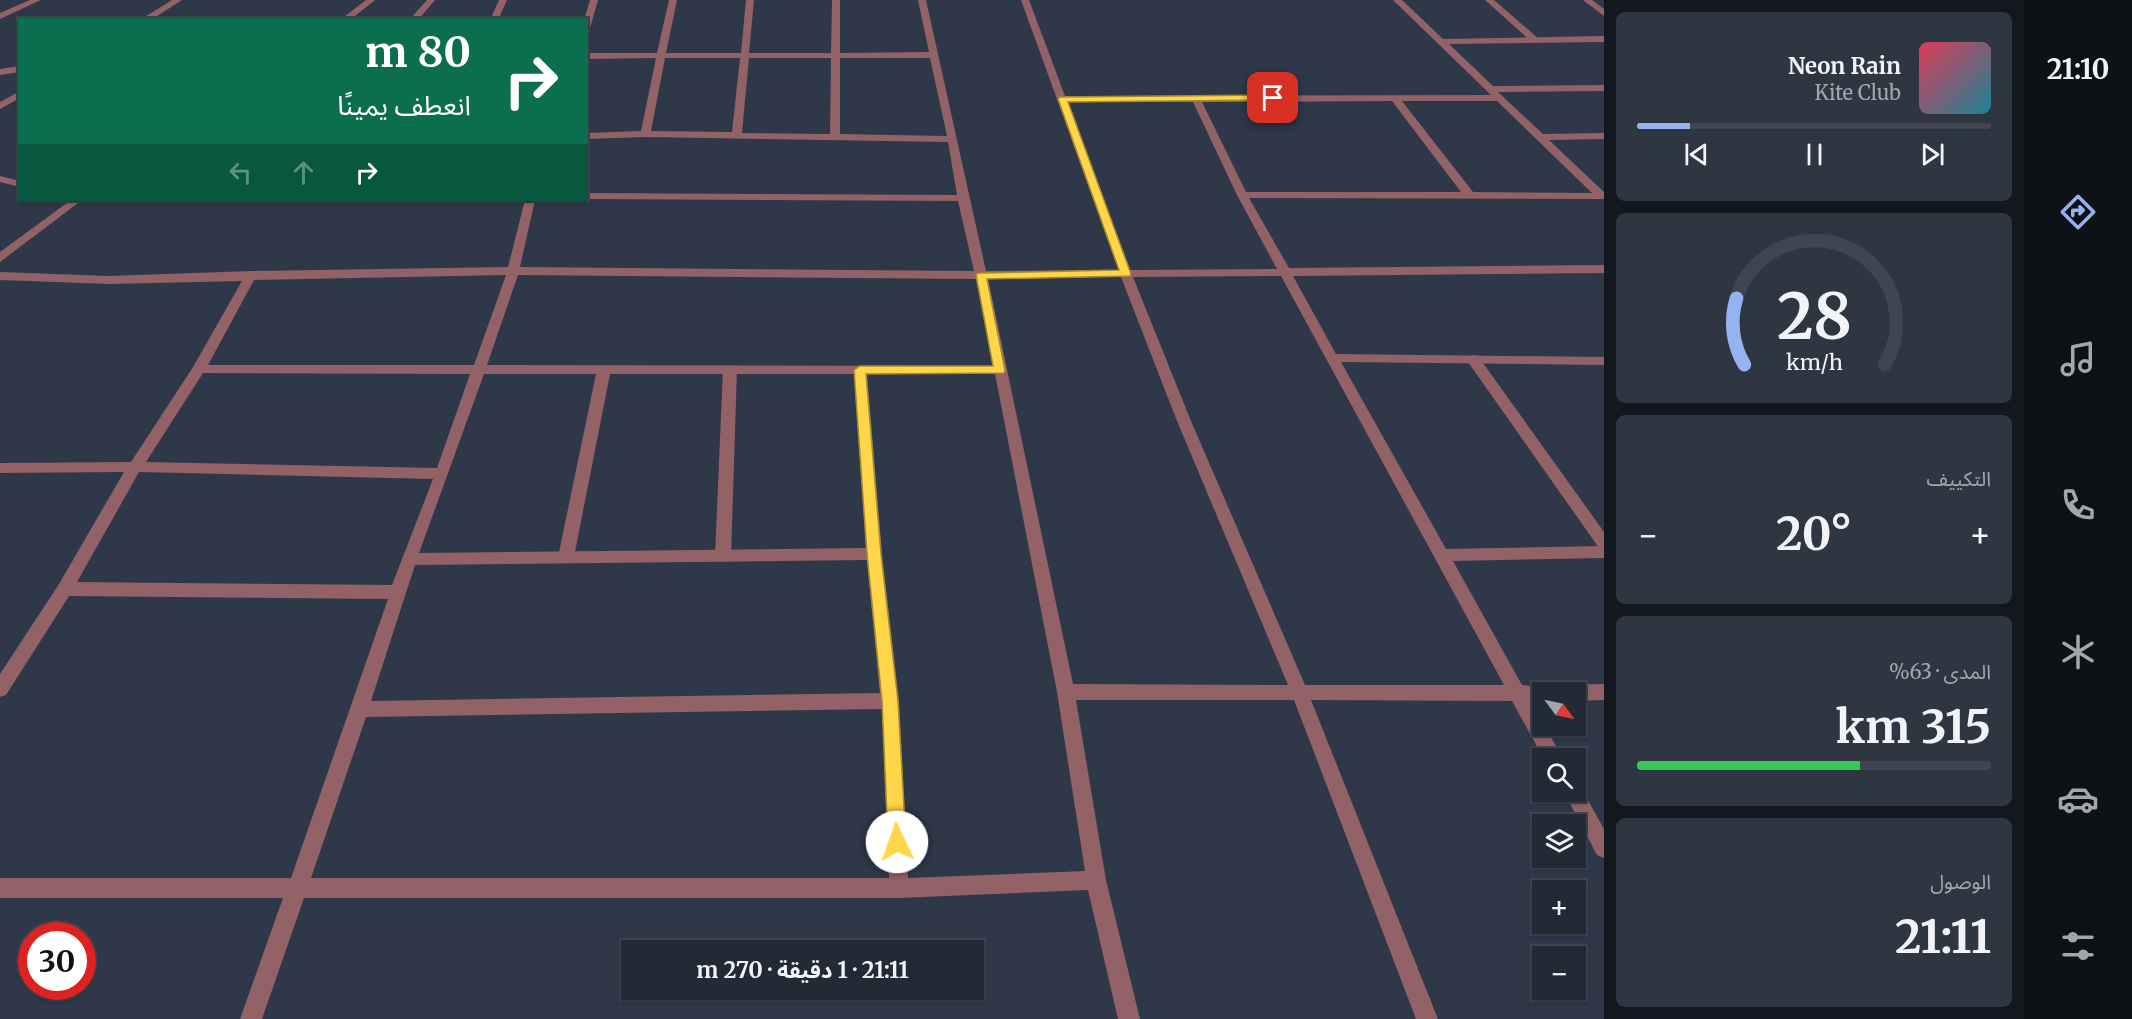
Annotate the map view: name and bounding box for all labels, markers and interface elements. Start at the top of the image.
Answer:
text: 80 m [365,26,471,78]
icon: right [492,42,570,120]
text: Neon Rain [1788,52,1901,80]
text: 21:10 [2047,52,2109,86]
pin [1247,72,1298,123]
text: Kite Club [1815,80,1901,105]
icon: arrive [1256,81,1289,114]
text: انعطف يمينًا [337,88,471,122]
icon: previous [1680,138,1713,171]
icon: pause [1798,138,1831,171]
icon: next [1916,138,1949,171]
icon: left [224,156,257,189]
icon: ahead [287,156,320,189]
icon: right [350,156,383,189]
icon: directions [2057,191,2099,233]
text: 28 [1777,278,1851,356]
icon: music [2057,338,2099,380]
text: km/h [1786,350,1842,377]
text: التكييف [1927,466,1991,491]
icon: phone [2057,484,2099,526]
text: 20° [1776,506,1852,562]
text: − [1637,515,1659,556]
text: + [1969,515,1991,556]
icon: climate [2057,631,2099,673]
text: المدى · 63% [1889,659,1991,684]
north arrow [1532,682,1586,736]
map controls [1532,682,1586,1000]
text: 315 km [1836,699,1991,755]
button: search [1532,748,1586,802]
icon: car [2057,778,2099,820]
position arrow [865,810,929,874]
button: layers [1532,814,1586,868]
text: الوصول [1930,869,1991,894]
button: + [1532,880,1586,934]
text: 21:11 [1895,909,1991,965]
speed limit sign: 30 [18,922,96,1000]
icon: filters [2057,925,2099,967]
button: − [1532,946,1586,1000]
text: 21:11 · 1 دقيقة · 270 m [696,956,909,984]

